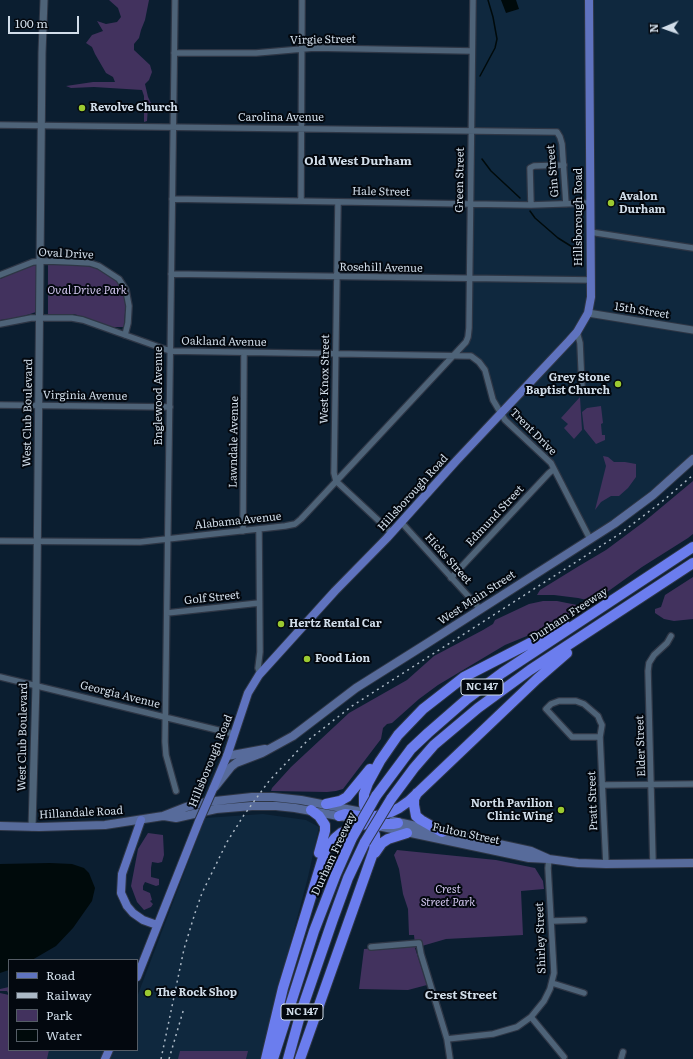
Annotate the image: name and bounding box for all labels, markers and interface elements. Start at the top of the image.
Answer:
scale bar [10,8,81,34]
north arrow [645,8,685,48]
text: 100 m [15,14,48,32]
text: N [645,24,661,33]
street label: Virgie Street [290,33,356,47]
place label: Revolve Church [90,101,178,115]
marker: Revolve Church [77,103,87,113]
street label: Carolina Avenue [238,111,324,125]
street label: Gin Street [544,144,562,198]
street label: Green Street [453,147,467,213]
district label: Old West Durham [304,154,412,168]
street label: Hillsborough Road [572,168,586,266]
street label: Hale Street [352,185,410,199]
place label: Avalon Durham [619,190,666,216]
marker: Avalon Durham [606,198,616,208]
street label: Oval Drive [38,246,94,262]
street label: Rosehill Avenue [339,261,423,275]
park label: Oval Drive Park [47,284,127,298]
street label: 15th Street [614,300,670,322]
street label: West Knox Street [318,334,332,424]
street label: Oakland Avenue [181,335,267,349]
street label: Englewood Avenue [152,346,166,446]
street label: West Club Boulevard [20,359,36,467]
place label: Grey Stone Baptist Church [526,371,610,397]
marker: Grey Stone Baptist Church [613,379,623,389]
street label: Virginia Avenue [43,389,127,403]
street label: Lawndale Avenue [227,396,241,488]
street label: Trent Drive [507,406,559,458]
street label: Hillsborough Road [375,452,451,534]
street label: Edmund Street [463,483,527,549]
street label: Alabama Avenue [194,510,282,532]
street label: Hicks Street [422,531,474,587]
street label: West Main Street [436,568,518,628]
street label: Durham Freeway [528,585,610,645]
street label: Golf Street [183,589,241,607]
place label: Hertz Rental Car [289,617,382,631]
marker: Hertz Rental Car [276,619,286,629]
place label: Food Lion [315,652,370,666]
marker: Food Lion [302,654,312,664]
street label: Georgia Avenue [79,679,161,711]
road number: NC 147 [461,679,503,695]
street label: West Club Boulevard [15,683,31,791]
street label: Hillsborough Road [186,713,236,809]
street label: Elder Street [633,715,649,777]
street label: Pratt Street [585,771,601,831]
place label: North Pavilion Clinic Wing [471,797,553,823]
street label: Hillandale Road [39,804,123,822]
marker: North Pavilion Clinic Wing [556,805,566,815]
street label: Durham Freeway [309,810,359,898]
street label: Fulton Street [431,820,501,848]
park label: Crest Street Park [421,883,475,909]
street label: Shirley Street [533,902,549,974]
legend [8,959,138,1051]
text: Road [46,966,75,984]
text: Railway [46,986,92,1004]
place label: The Rock Shop [156,986,237,1000]
marker: The Rock Shop [143,988,153,998]
district label: Crest Street [425,988,497,1002]
road number: NC 147 [281,1004,323,1020]
text: Park [46,1006,72,1024]
text: Water [46,1026,82,1044]

